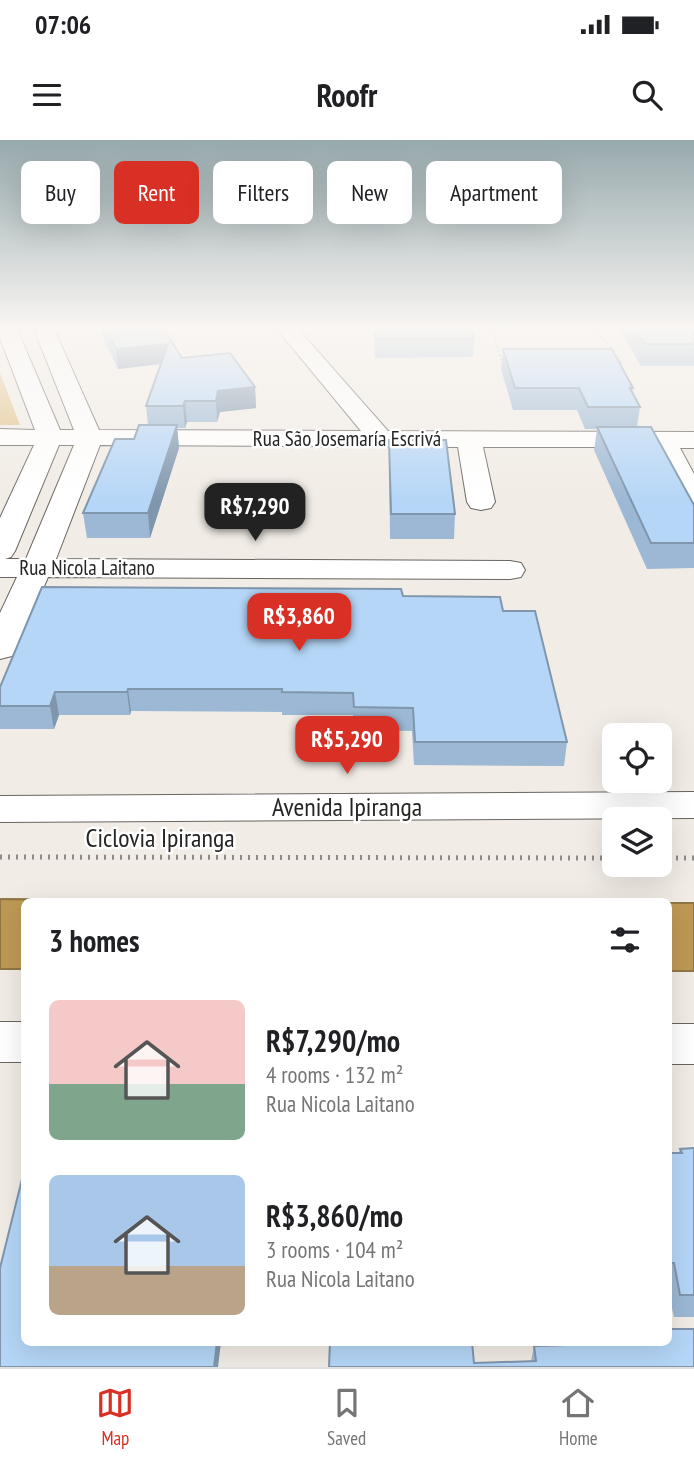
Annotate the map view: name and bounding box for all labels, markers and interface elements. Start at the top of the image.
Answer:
text: 07:06 [35,8,91,41]
text: Roofr [317,74,377,116]
icon: menu [28,76,66,114]
icon: search [628,76,666,114]
chip: Buy [21,161,100,224]
chip: Rent [114,161,199,224]
chip: Filters [213,161,313,224]
chip: New [327,161,412,224]
chip: Apartment [426,161,562,224]
street label: Rua São Josemaría Escrivá [253,425,441,452]
pin: R$7,290 [190,484,320,543]
text: R$7,290 [220,491,290,520]
street label: Rua Nicola Laitano [19,554,155,581]
pin: R$3,860 [234,594,364,653]
text: R$3,860 [263,601,335,630]
pin: R$5,290 [282,716,412,776]
map controls [602,723,672,877]
button: locate [602,723,672,793]
text: R$5,290 [311,724,383,753]
street label: Avenida Ipiranga [272,790,422,823]
button: layers [602,807,672,877]
street label: Ciclovia Ipiranga [85,821,235,854]
text: 3 homes [49,921,140,960]
icon: filters [606,921,644,959]
text: R$7,290/mo [266,1021,400,1060]
icon: home [105,1028,189,1112]
text: 4 rooms · 132 m² [266,1060,403,1089]
text: Rua Nicola Laitano [266,1089,415,1118]
text: R$3,860/mo [266,1196,403,1235]
icon: home [105,1203,189,1287]
text: 3 rooms · 104 m² [266,1235,403,1264]
text: Rua Nicola Laitano [266,1264,415,1293]
tab: Map [96,1384,134,1450]
tab: Saved [327,1384,366,1450]
tab: Home [559,1384,598,1450]

